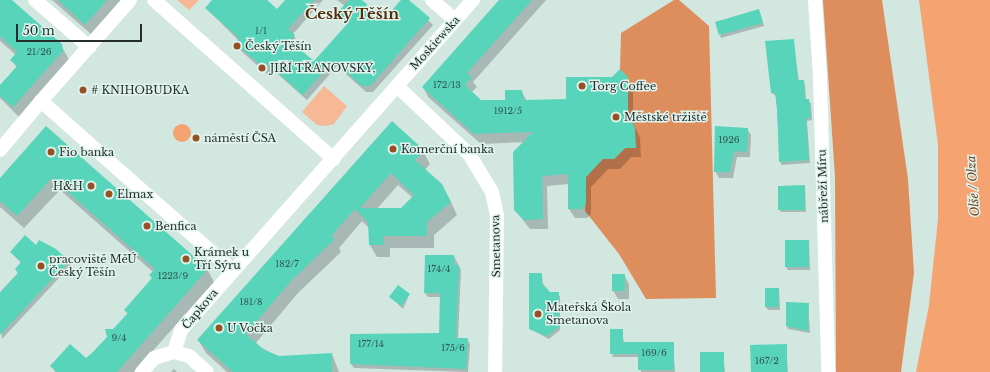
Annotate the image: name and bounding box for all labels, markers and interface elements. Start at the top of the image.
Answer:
district label: Český Těšín [304,5,400,23]
street label: Moskiewska [407,13,463,73]
scale bar [18,16,144,42]
text: 50 m [23,23,55,38]
house number: 1/1 [255,26,267,36]
place label: Český Těšín [245,39,312,53]
marker: Český Těšín [232,41,242,51]
house number: 21/26 [26,47,52,57]
place label: JIŘÍ TŘANOVSKÝ, [270,61,376,75]
marker: JIŘÍ TŘANOVSKÝ, [257,63,267,73]
place label: Torg Coffee [590,79,656,93]
house number: 172/13 [433,80,461,90]
marker: Torg Coffee [577,81,587,91]
place label: # KNIHOBUDKA [91,83,189,97]
marker: # KNIHOBUDKA [78,85,88,95]
house number: 1912/5 [494,106,522,116]
place label: Městské tržiště [624,110,707,124]
marker: Městské tržiště [611,112,621,122]
place label: náměstí ČSA [204,131,276,145]
marker: náměstí ČSA [191,133,201,143]
house number: 1926 [718,135,740,145]
place label: Komerční banka [401,142,494,156]
marker: Komerční banka [388,144,398,154]
place label: Fio banka [59,145,114,159]
marker: Fio banka [46,147,56,157]
street label: nábřeží Míru [815,149,831,223]
water label: Olše / Olza [964,155,982,217]
place label: H&H [53,179,83,193]
marker: H&H [86,181,96,191]
place label: Elmax [117,187,153,201]
marker: Elmax [104,189,114,199]
street label: Smetanova [489,215,503,277]
place label: Benfica [155,219,196,233]
marker: Benfica [142,221,152,231]
place label: Krámek u Tří Sýru [194,246,249,272]
place label: pracoviště MěÚ Český Těšín [49,253,137,279]
marker: Krámek u Tří Sýru [181,254,191,264]
house number: 182/7 [275,259,299,269]
marker: pracoviště MěÚ Český Těšín [36,261,46,271]
house number: 174/4 [428,264,450,274]
house number: 1223/9 [158,271,188,281]
street label: Čapkova [179,286,221,332]
house number: 181/8 [239,297,263,307]
place label: Mateřská Škola Smetanova [546,301,631,327]
marker: Mateřská Škola Smetanova [533,309,543,319]
place label: U Vočka [227,321,273,335]
marker: U Vočka [214,323,224,333]
house number: 9/4 [111,333,127,343]
house number: 177/14 [358,339,384,349]
house number: 175/6 [441,343,465,353]
house number: 169/6 [641,348,667,358]
house number: 167/2 [755,356,779,366]

